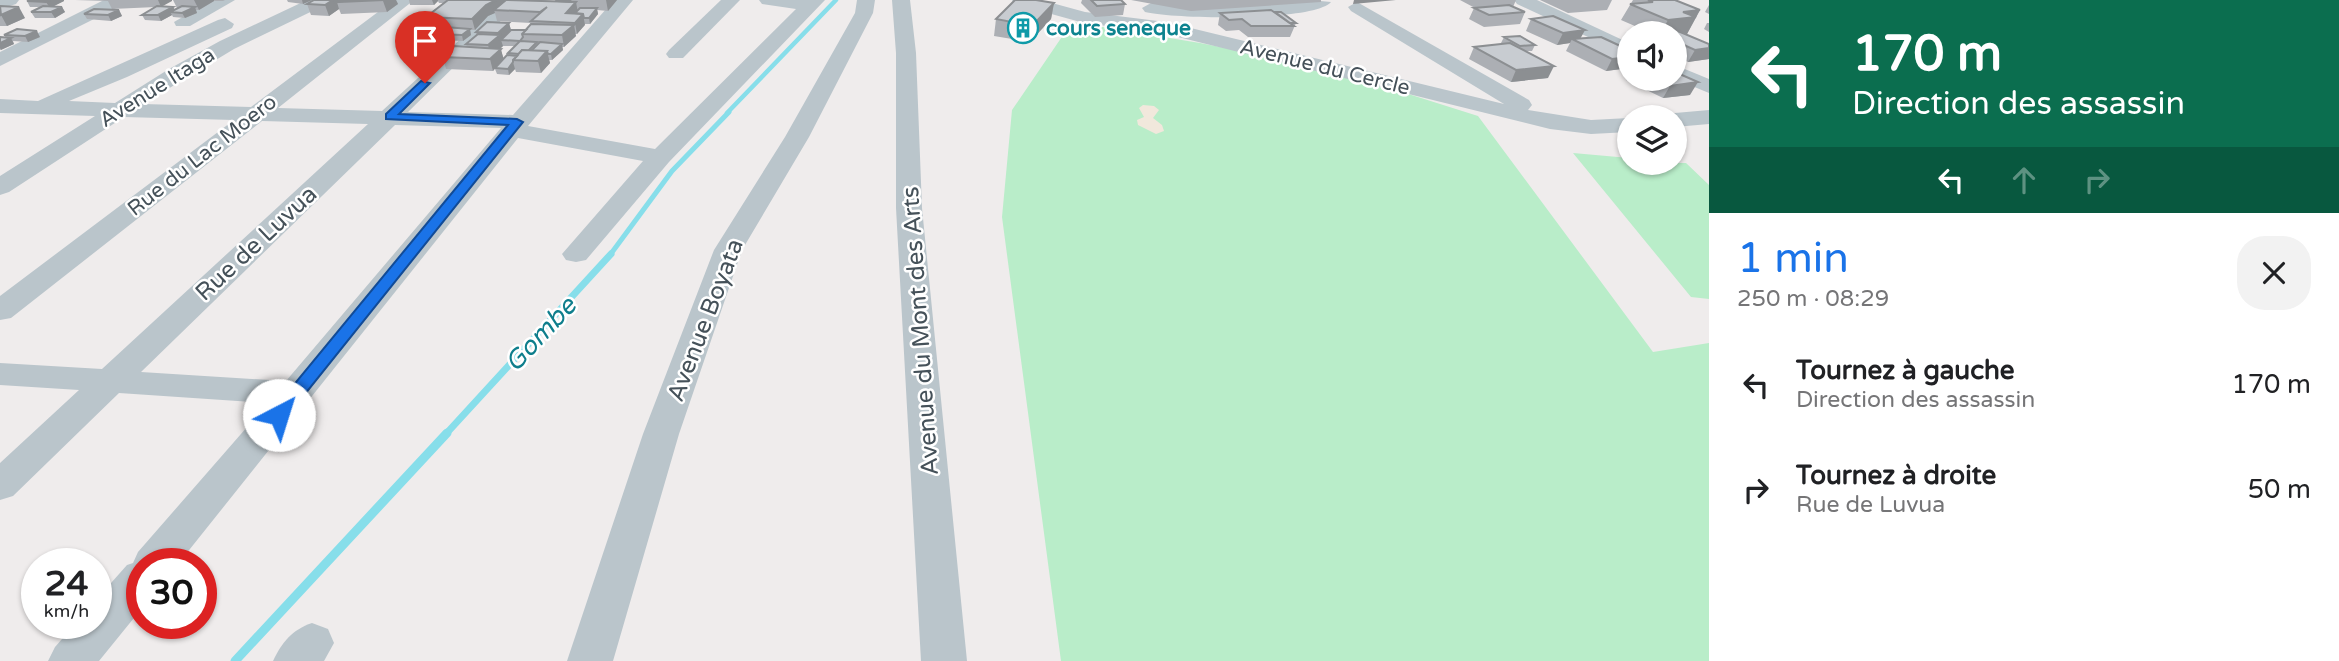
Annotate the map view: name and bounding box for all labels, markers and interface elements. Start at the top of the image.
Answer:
pin [395,11,455,83]
building icon: cours seneque [1006,11,1040,45]
place label: cours seneque [1046,16,1191,41]
map controls [1617,21,1687,175]
button: sound [1617,21,1687,91]
icon: arrive [406,22,444,60]
text: 170 m [1852,25,2002,84]
icon: left [1737,28,1828,119]
street label: Avenue du Cercle [1237,34,1413,101]
street label: Avenue Itaga [95,42,220,133]
text: Direction des assassin [1852,85,2185,123]
street label: Rue du Lac Moero [123,89,282,221]
button: layers [1617,105,1687,175]
icon: left [1932,161,1970,199]
icon: ahead [2005,161,2043,199]
icon: right [2078,161,2116,199]
street label: Rue de Luvua [189,180,323,307]
street label: Avenue du Mont des Arts [896,186,945,476]
text: 1 min [1737,233,1849,284]
street label: Avenue Boyata [661,235,750,406]
button: close [2237,236,2311,310]
text: 250 m · 08:29 [1737,285,1889,313]
water label: Gombe [498,290,583,378]
text: Tournez à gauche [1796,355,2015,386]
icon: left [1737,366,1775,404]
text: 170 m [2231,369,2311,400]
position arrow [242,378,316,452]
text: Direction des assassin [1796,386,2035,414]
text: Tournez à droite [1796,460,1996,491]
icon: right [1737,471,1775,509]
text: 50 m [2248,474,2311,505]
text: Rue de Luvua [1796,491,1945,519]
speed limit sign: 30 [126,548,217,639]
text: 24 [45,563,88,605]
text: km/h [44,600,89,622]

